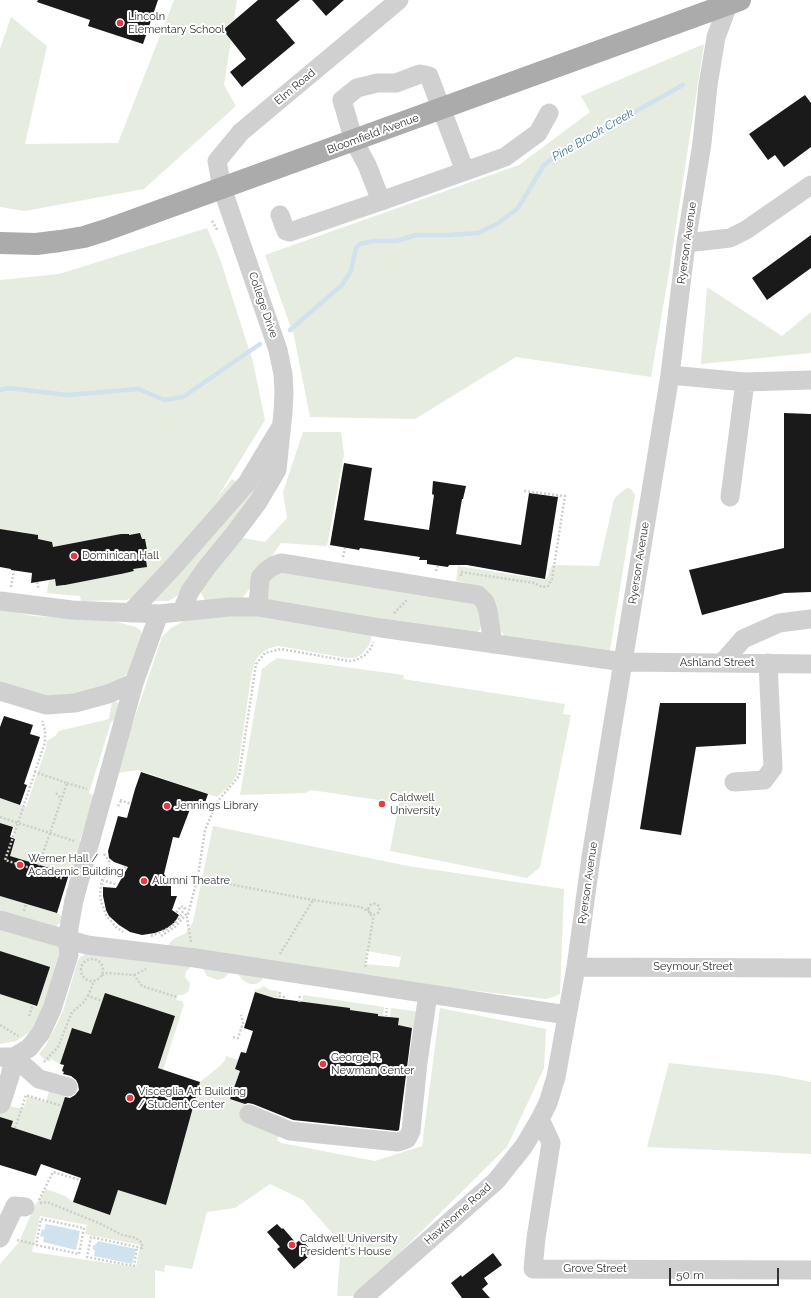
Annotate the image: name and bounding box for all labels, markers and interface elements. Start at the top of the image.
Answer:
place label: Lincoln Elementary School [128,10,225,36]
marker: Lincoln Elementary School [115,18,125,28]
street label: Elm Road [272,66,318,108]
water label: Pine Brook Creek [550,106,636,164]
street label: Bloomfield Avenue [325,111,421,157]
street label: Ryerson Avenue [675,201,699,285]
street label: College Drive [246,270,280,340]
street label: Ryerson Avenue [626,521,652,605]
place label: Dominican Hall [82,549,159,563]
marker: Dominican Hall [69,551,79,561]
street label: Ashland Street [680,656,754,670]
place label: Caldwell University [390,791,440,817]
place label: Jennings Library [175,799,258,813]
marker: Caldwell University [377,799,387,809]
marker: Jennings Library [162,801,172,811]
street label: Ryerson Avenue [576,841,600,925]
place label: Werner Hall / Academic Building [28,852,124,878]
marker: Werner Hall / Academic Building [15,860,25,870]
place label: Alumni Theatre [152,874,230,888]
marker: Alumni Theatre [139,876,149,886]
street label: Seymour Street [653,960,733,974]
place label: George R. Newman Center [331,1051,414,1077]
marker: George R. Newman Center [318,1059,328,1069]
place label: Visceglia Art Building / Student Center [138,1085,246,1111]
marker: Visceglia Art Building / Student Center [125,1093,135,1103]
street label: Hawthorne Road [422,1181,494,1247]
place label: Caldwell University President's House [300,1232,398,1258]
marker: Caldwell University President's House [287,1240,297,1250]
scale bar [671,1260,781,1286]
street label: Grove Street [563,1262,627,1276]
text: 50 m [676,1268,704,1282]

